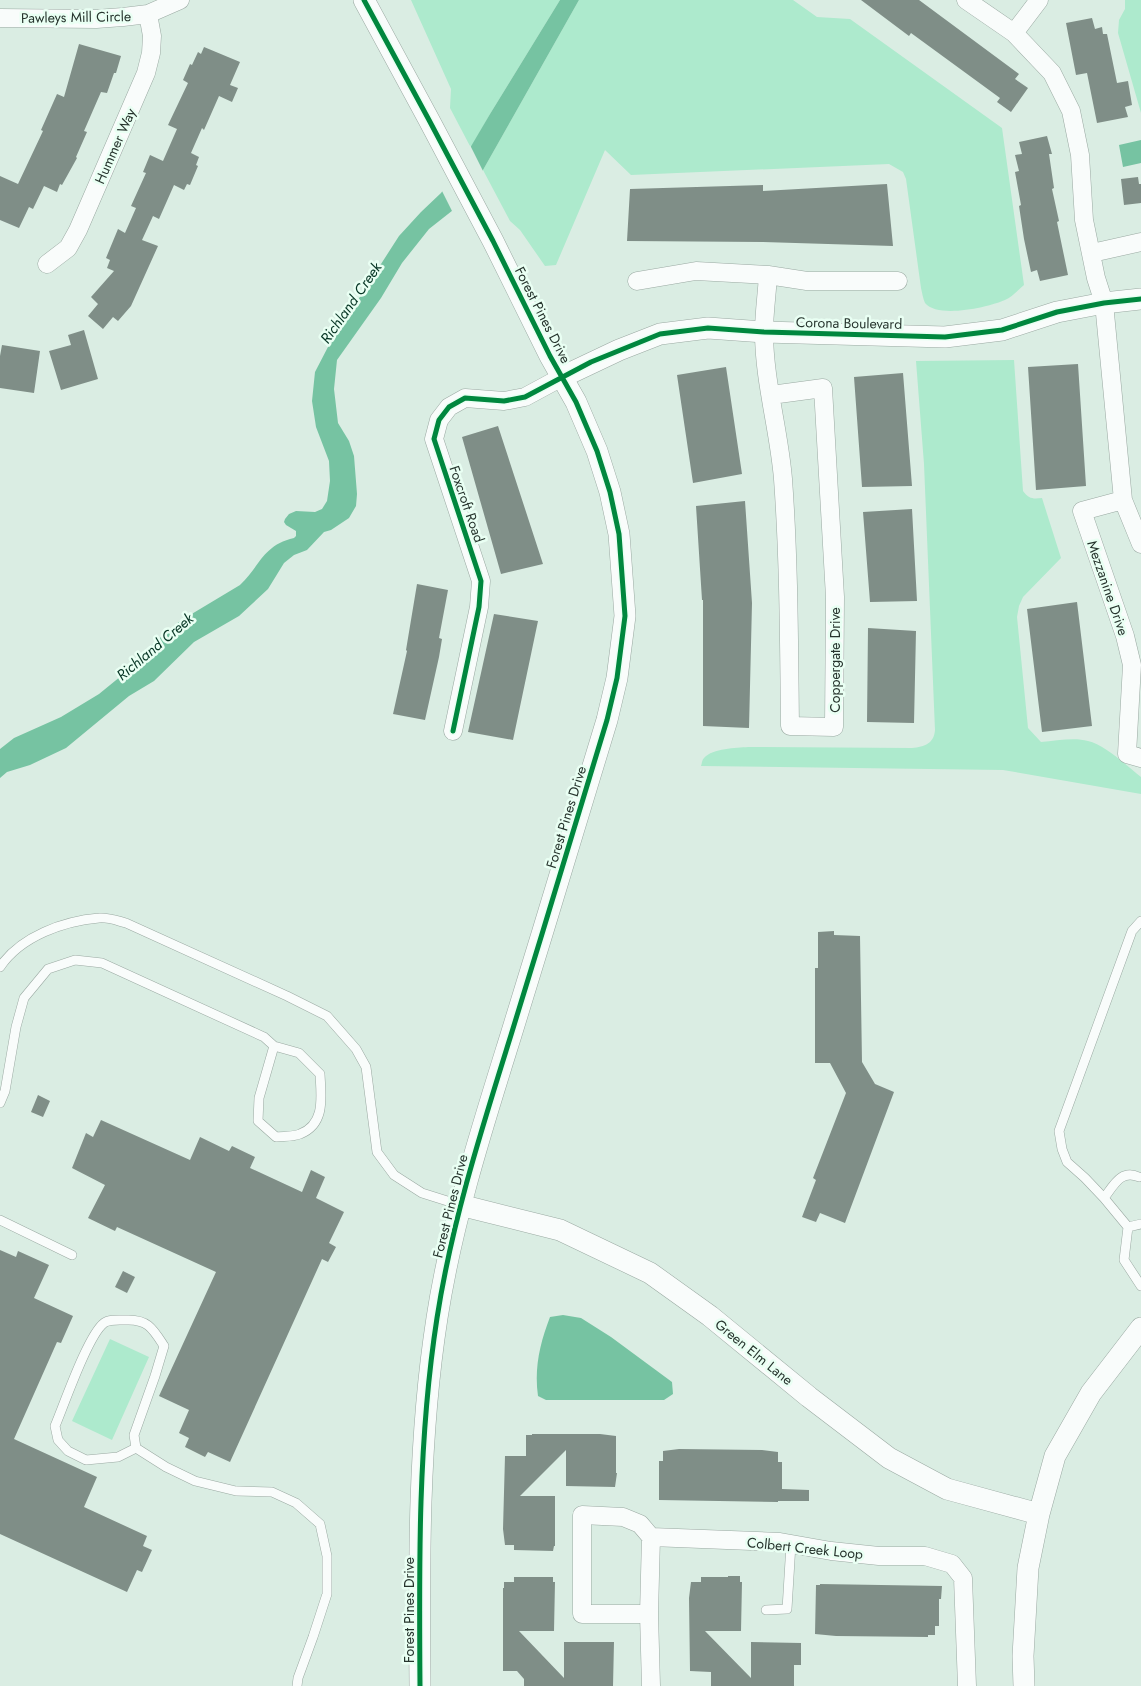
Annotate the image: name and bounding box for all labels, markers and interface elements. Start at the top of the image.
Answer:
street label: Pawleys Mill Circle [21,6,131,28]
street label: Hummer Way [89,104,141,187]
water label: Richland Creek [315,257,388,348]
street label: Forest Pines Drive [510,263,576,367]
street label: Corona Boulevard [796,312,902,334]
street label: Foxcroft Road [444,463,490,545]
street label: Mezzanine Drive [1082,538,1134,638]
street label: Coppergate Drive [825,607,845,713]
water label: Richland Creek [112,608,199,686]
street label: Forest Pines Drive [541,763,591,871]
street label: Forest Pines Drive [427,1152,473,1260]
street label: Green Elm Lane [711,1314,797,1390]
street label: Colbert Creek Loop [746,1532,864,1564]
street label: Forest Pines Drive [399,1557,419,1663]

